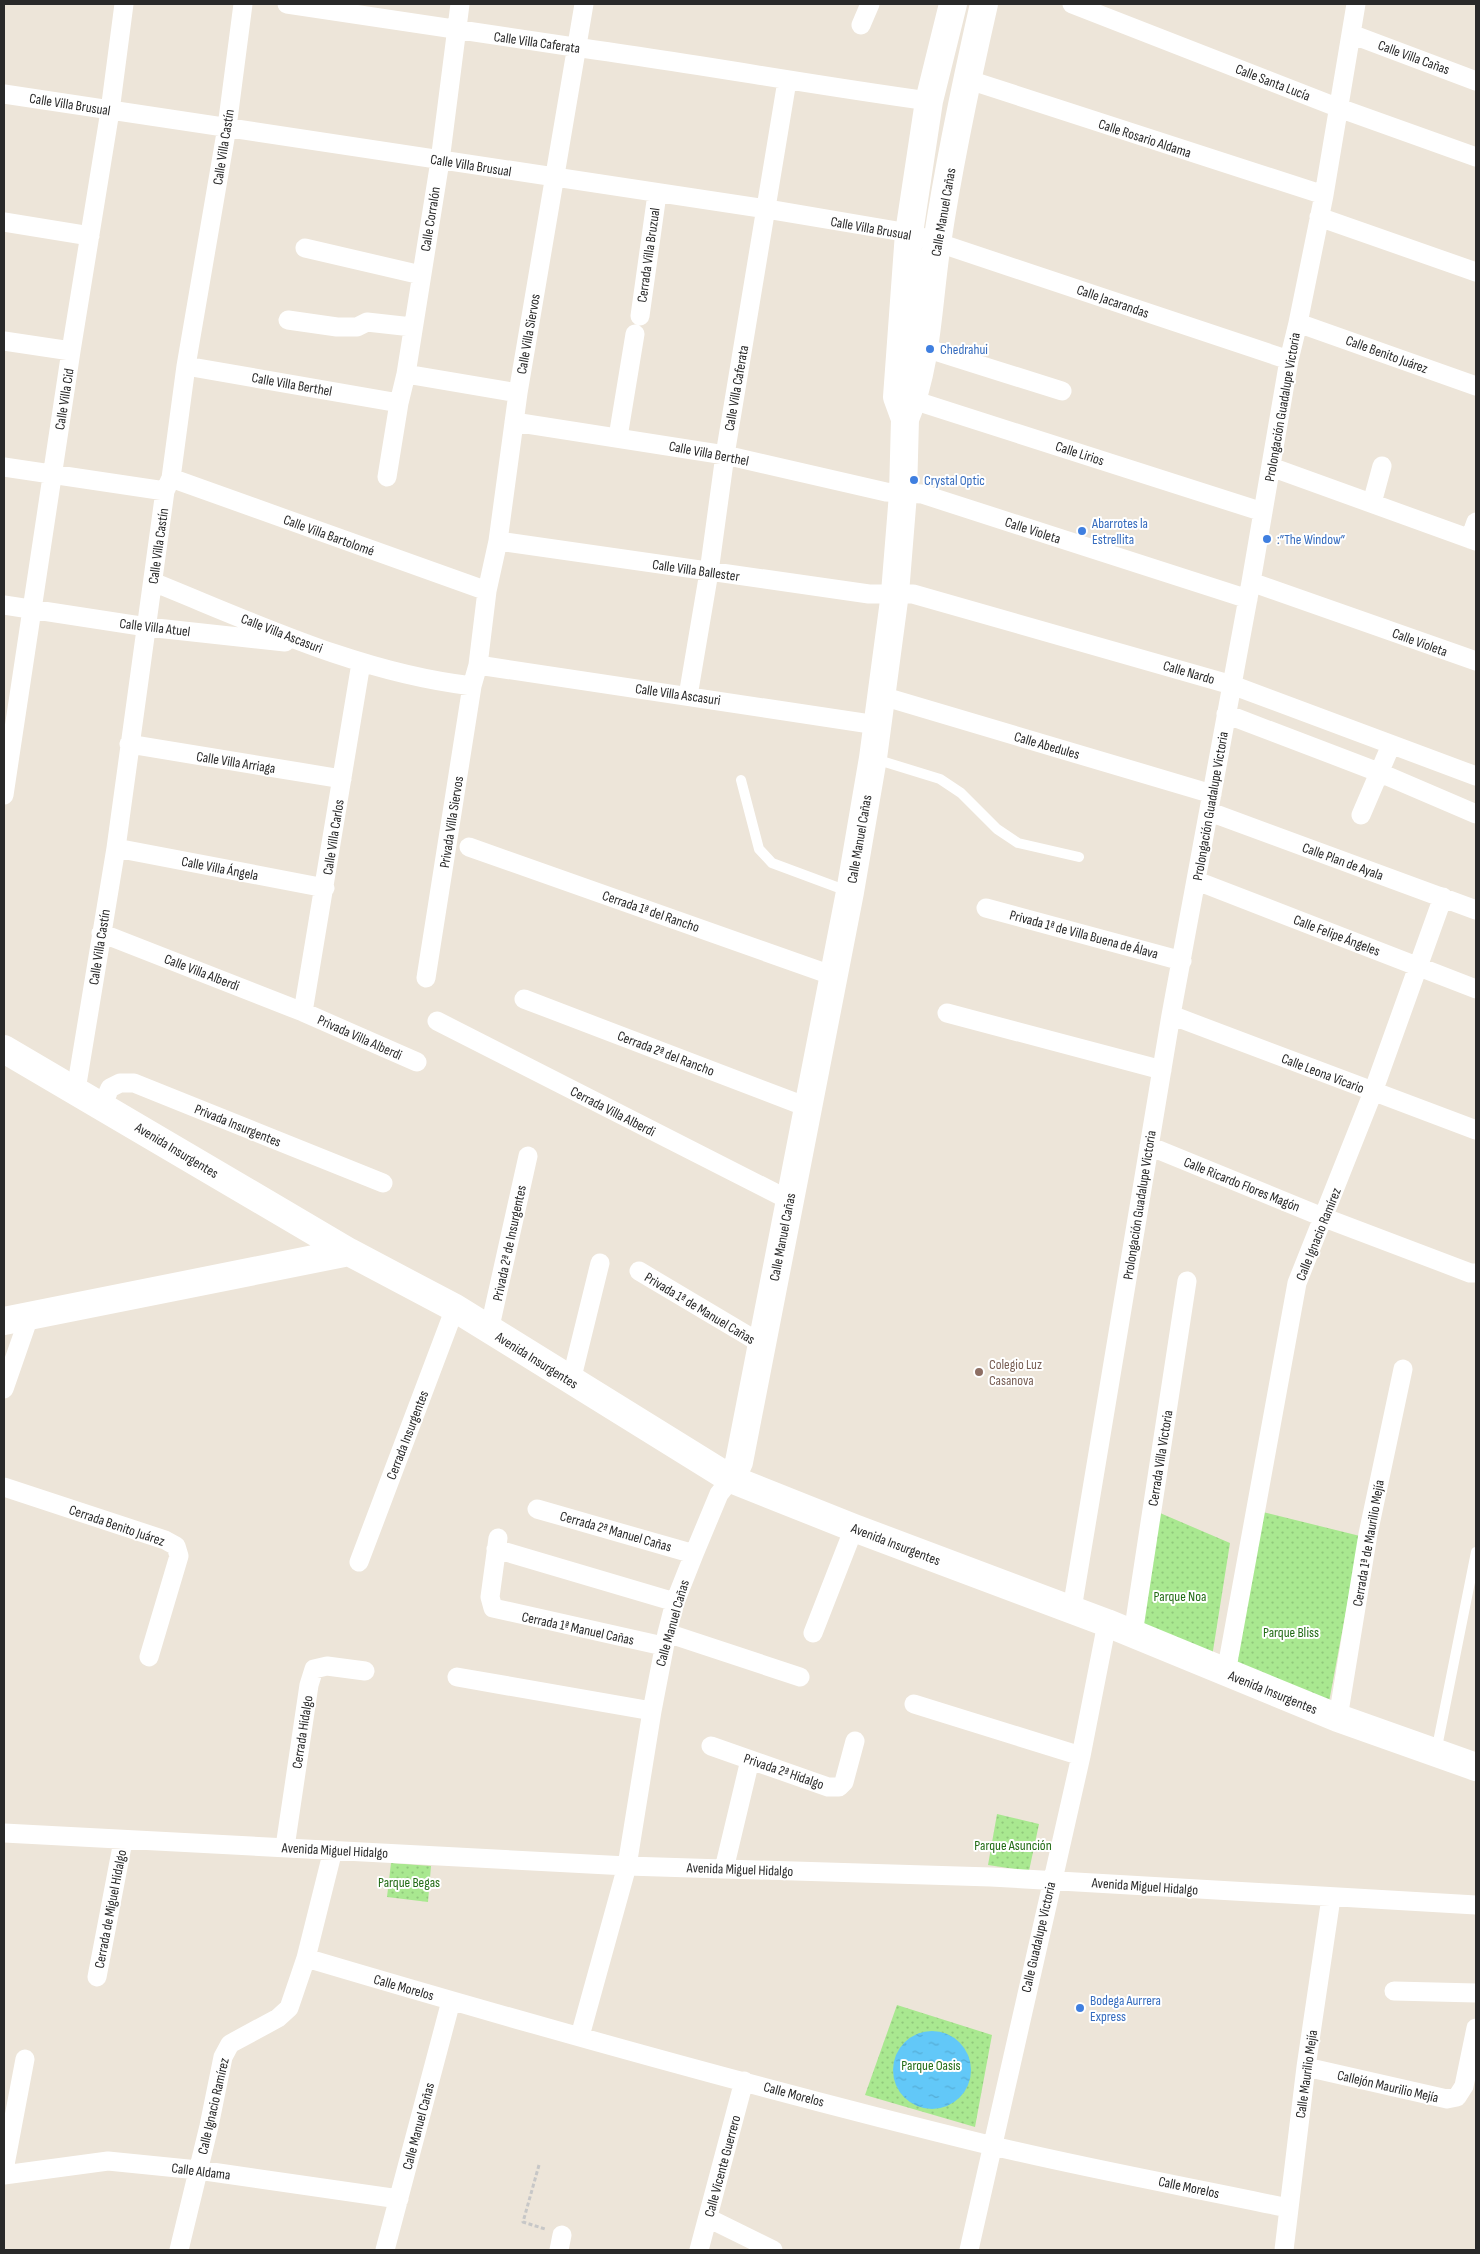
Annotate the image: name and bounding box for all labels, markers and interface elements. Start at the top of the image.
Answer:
street label: Calle Villa Caferata [493,28,581,57]
street label: Calle Villa Cañas [1376,37,1452,78]
street label: Calle Santa Lucía [1233,60,1313,105]
street label: Calle Villa Brusual [28,90,112,119]
street label: Calle Villa Castín [209,108,238,186]
street label: Calle Rosario Aldama [1096,115,1193,161]
street label: Calle Villa Brusual [429,151,513,180]
street label: Calle Manuel Cañas [927,167,960,258]
street label: Calle Corralón [417,186,444,253]
street label: Cerrada Villa Bruzual [633,207,664,304]
street label: Calle Villa Brusual [829,213,913,244]
street label: Calle Jacarandas [1074,281,1151,322]
street label: Calle Villa Siervos [513,293,544,376]
street label: Prolongación Guadalupe Victoria [1261,331,1304,483]
street label: Calle Benito Juárez [1343,332,1430,377]
place label: Chedrahui [940,341,988,358]
marker: Chedrahui [924,343,936,355]
street label: Calle Villa Caferata [721,344,752,432]
street label: Calle Villa Cid [51,367,78,431]
street label: Calle Villa Berthel [250,369,333,400]
street label: Calle Villa Berthel [667,437,750,470]
street label: Calle Lirios [1053,438,1106,469]
place label: Crystal Optic [924,472,985,489]
marker: Crystal Optic [908,474,920,486]
street label: Calle Villa Castín [145,507,172,585]
street label: Calle Villa Bartolomé [281,511,377,560]
street label: Calle Violeta [1003,514,1063,547]
place label: Abarrotes la Estrellita [1091,515,1148,548]
marker: Abarrotes la Estrellita [1076,525,1088,537]
place label: :”The Window” [1277,531,1346,548]
marker: :”The Window” [1261,533,1273,545]
street label: Calle Villa Ballester [651,556,741,585]
street label: Calle Villa Ascasuri [239,610,325,657]
street label: Calle Villa Atuel [119,615,191,640]
street label: Calle Violeta [1390,625,1450,660]
street label: Calle Nardo [1161,657,1217,688]
street label: Calle Villa Ascasuri [634,680,722,709]
street label: Calle Abedules [1012,728,1082,763]
street label: Prolongación Guadalupe Victoria [1189,730,1232,882]
street label: Calle Villa Arriaga [195,748,277,777]
street label: Privada Villa Siervos [436,775,467,869]
street label: Calle Manuel Cañas [843,794,876,885]
street label: Calle Villa Carlos [319,798,348,876]
street label: Calle Plan de Ayala [1300,839,1386,884]
street label: Calle Villa Ángela [180,853,260,884]
street label: Cerrada 1ª del Rancho [600,887,702,936]
street label: Privada 1ª de Villa Buena de Álava [1008,906,1160,962]
street label: Calle Villa Castín [85,908,114,986]
street label: Calle Felipe Ángeles [1291,911,1383,960]
street label: Calle Villa Alberdi [162,950,242,995]
street label: Privada Villa Alberdi [315,1011,405,1064]
street label: Cerrada 2ª del Rancho [615,1027,717,1080]
street label: Calle Leona Vicario [1279,1050,1367,1097]
street label: Cerrada Villa Alberdi [567,1083,658,1140]
street label: Privada Insurgentes [192,1100,284,1151]
street label: Avenida Insurgentes [131,1118,222,1182]
street label: Prolongación Guadalupe Victoria [1119,1129,1160,1281]
street label: Calle Ricardo Flores Magón [1181,1153,1302,1216]
street label: Privada 2ª de Insurgentes [489,1184,530,1303]
street label: Calle Ignacio Ramírez [1292,1185,1345,1283]
street label: Calle Manuel Cañas [766,1192,799,1283]
street label: Privada 1ª de Manuel Cañas [641,1269,758,1348]
street label: Avenida Insurgentes [491,1328,581,1393]
place label: Colegio Luz Casanova [989,1356,1042,1389]
marker: Colegio Luz Casanova [973,1366,985,1378]
street label: Cerrada Insurgentes [383,1388,432,1482]
street label: Cerrada Villa Victoria [1145,1409,1176,1507]
street label: Cerrada 1ª de Maurilio Mejía [1349,1479,1388,1608]
street label: Cerrada Benito Juárez [67,1501,167,1550]
street label: Cerrada 2ª Manuel Cañas [558,1507,674,1556]
street label: Avenida Insurgentes [848,1519,943,1569]
street label: Calle Manuel Cañas [652,1578,693,1668]
park label: Parque Noa [1154,1588,1206,1605]
street label: Cerrada 1ª Manuel Cañas [520,1608,636,1649]
park label: Parque Bliss [1263,1624,1319,1641]
street label: Avenida Insurgentes [1225,1667,1320,1718]
street label: Cerrada Hidalgo [288,1694,317,1770]
street label: Privada 2ª Hidalgo [742,1750,826,1793]
park label: Parque Asunción [974,1837,1052,1854]
street label: Avenida Miguel Hidalgo [280,1839,389,1862]
street label: Cerrada de Miguel Hidalgo [91,1848,130,1970]
street label: Avenida Miguel Hidalgo [685,1859,794,1880]
park label: Parque Begas [378,1874,440,1891]
street label: Avenida Miguel Hidalgo [1090,1874,1199,1899]
street label: Calle Guadalupe Victoria [1017,1880,1059,1994]
street label: Calle Morelos [372,1971,436,2004]
place label: Bodega Aurrera Express [1090,1992,1161,2025]
marker: Bodega Aurrera Express [1074,2002,1086,2014]
street label: Calle Maurilio Mejía [1292,2029,1321,2119]
street label: Calle Ignacio Ramírez [194,2056,233,2156]
park label: Parque Oasis [901,2057,961,2074]
street label: Callejón Maurilio Mejía [1336,2067,1440,2106]
street label: Calle Morelos [762,2078,826,2111]
street label: Calle Manuel Cañas [399,2081,438,2171]
street label: Calle Vicente Guerrero [701,2113,744,2219]
street label: Calle Aldama [170,2159,231,2184]
street label: Calle Morelos [1157,2173,1221,2202]

